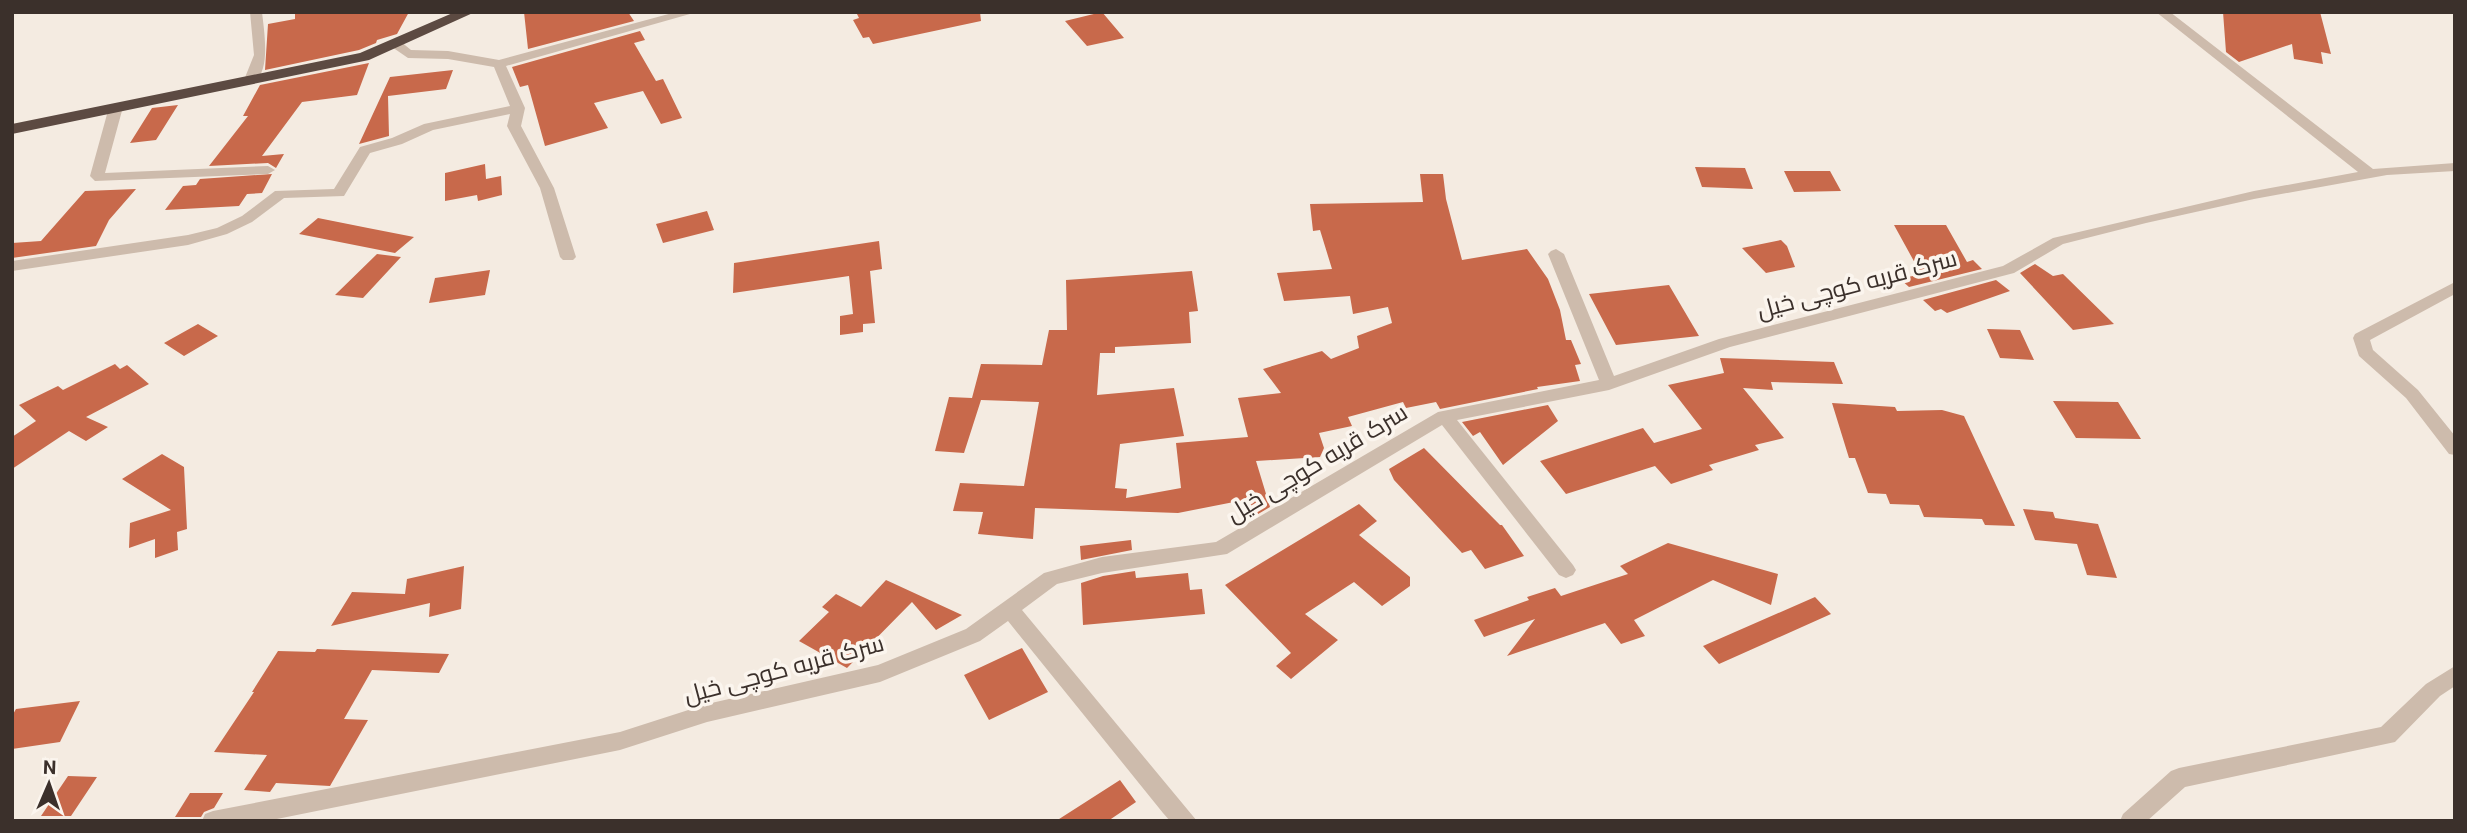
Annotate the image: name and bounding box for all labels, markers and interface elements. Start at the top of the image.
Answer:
street label: سرک قریه کوچی خیل [1754,244,1961,326]
street label: سرک قریه کوچی خیل [1222,398,1414,530]
street label: سرک قریه کوچی خیل [681,629,888,711]
north arrow [14,749,84,819]
text: N [42,756,57,779]

